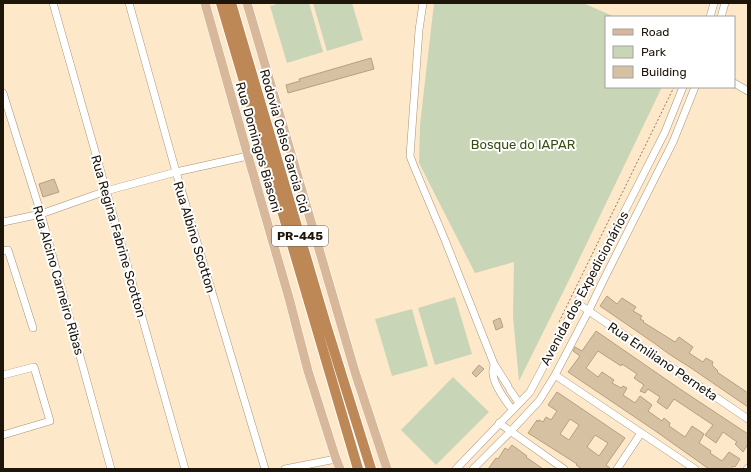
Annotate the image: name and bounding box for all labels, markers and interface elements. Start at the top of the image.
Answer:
legend [605,16,735,88]
text: Road [641,25,669,39]
text: Park [641,45,667,59]
text: Building [641,65,687,79]
street label: Rodovia Celso Garcia Cid [257,67,312,215]
street label: Rua Domingos Biasoni [232,80,284,214]
park label: Bosque do IAPAR [471,137,575,152]
street label: Rua Regina Fabrine Scotton [87,153,149,319]
street label: Rua Albino Scotton [170,180,219,295]
street label: Rua Alcino Carneiro Ribas [30,204,87,357]
street label: Avenida dos Expedicionários [537,208,632,368]
road number: PR-445 [272,226,328,246]
street label: Rua Emiliano Perneta [605,319,720,404]

